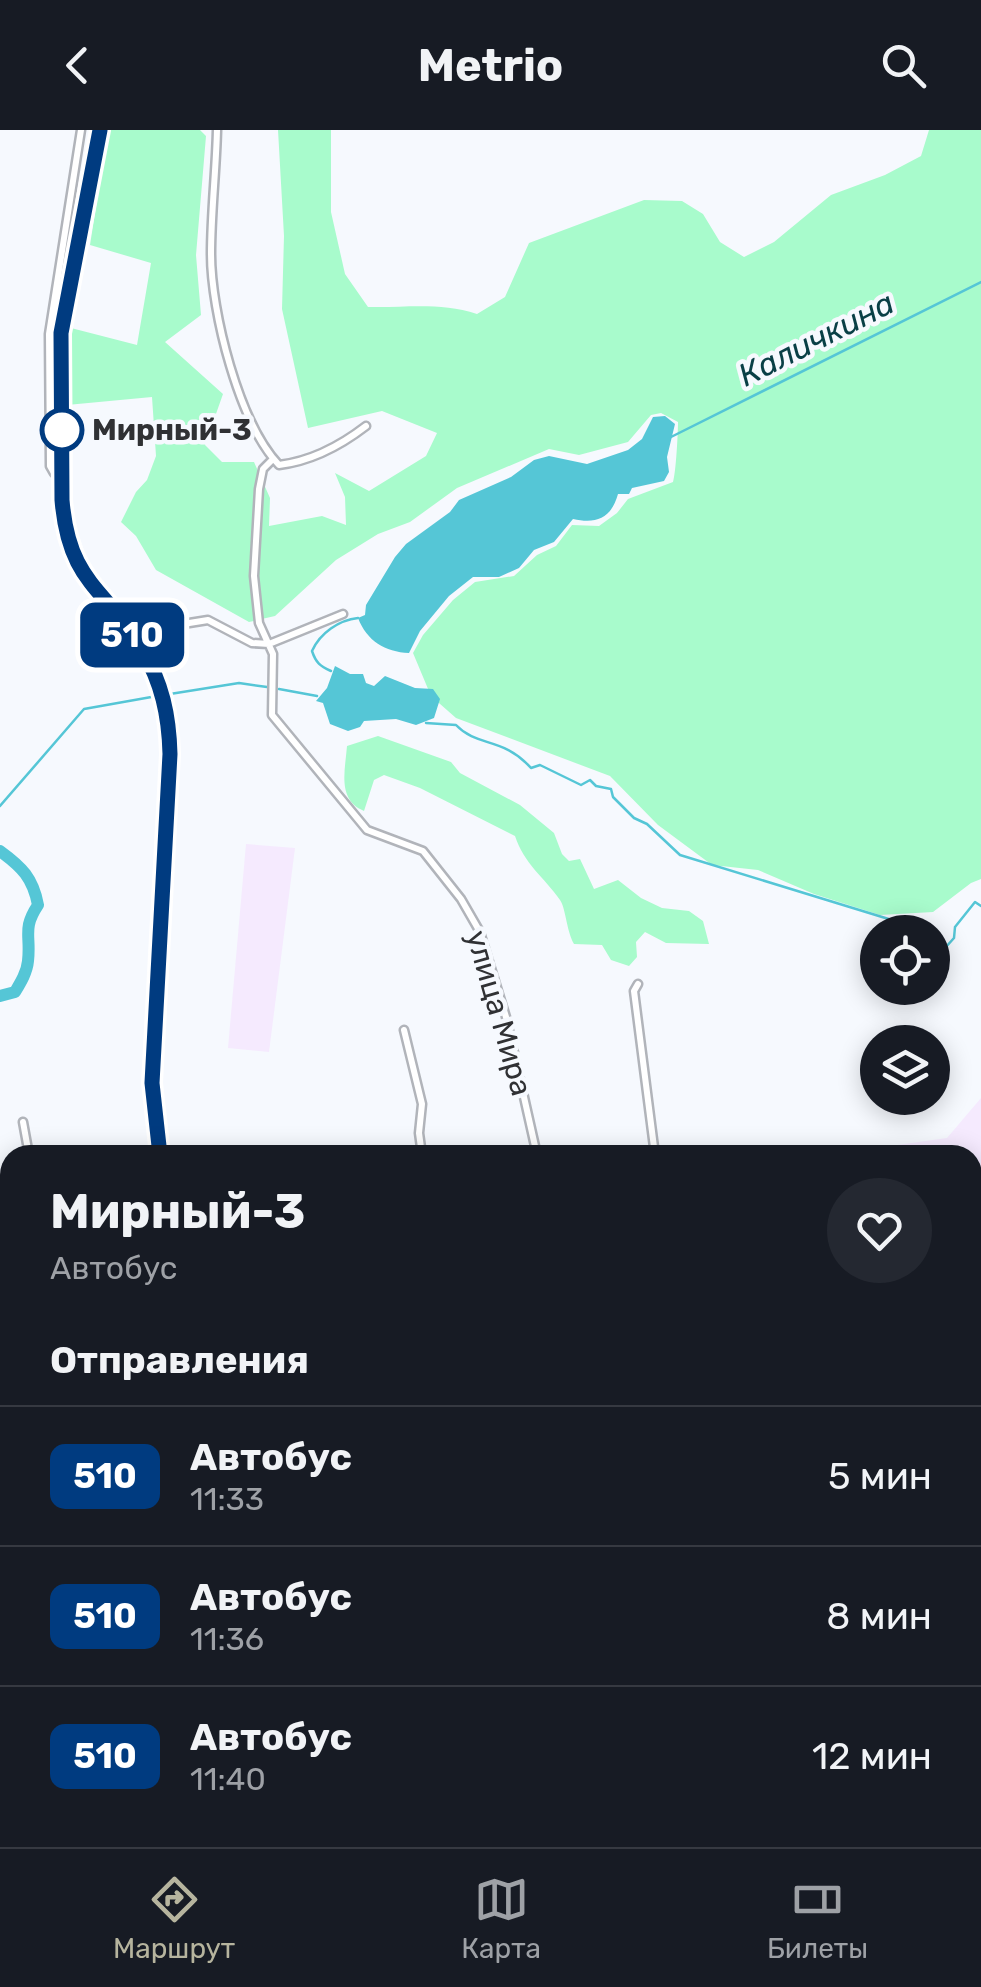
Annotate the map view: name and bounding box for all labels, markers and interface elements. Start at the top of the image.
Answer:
icon: back [50,38,105,93]
icon: search [876,38,931,93]
text: Metrio [418,39,563,92]
water label: Каличкина [732,284,900,394]
marker: Мирный-3 [41,409,83,451]
place label: Мирный-3 [92,412,252,448]
line badge: 510 [74,602,190,668]
text: 510 [100,614,164,656]
map controls [860,915,950,1115]
button: locate [860,915,950,1005]
street label: улица Мира [458,926,540,1100]
button: layers [860,1025,950,1115]
button: heart [827,1178,932,1283]
text: Мирный-3 [50,1183,305,1240]
text: Автобус [50,1249,177,1287]
text: Отправления [50,1337,309,1383]
text: Автобус [190,1434,352,1480]
text: 5 мин [828,1453,932,1499]
text: 510 [73,1455,137,1497]
text: 11:33 [190,1480,264,1518]
text: Автобус [190,1574,352,1620]
text: 8 мин [826,1593,932,1639]
text: 510 [73,1595,137,1637]
text: 11:36 [190,1620,264,1658]
text: Автобус [190,1714,352,1760]
text: 12 мин [812,1733,932,1779]
text: 510 [73,1735,137,1777]
text: 11:40 [190,1760,266,1798]
tab: Маршрут [113,1872,235,1965]
tab: Карта [461,1872,541,1965]
tab: Билеты [767,1872,868,1965]

